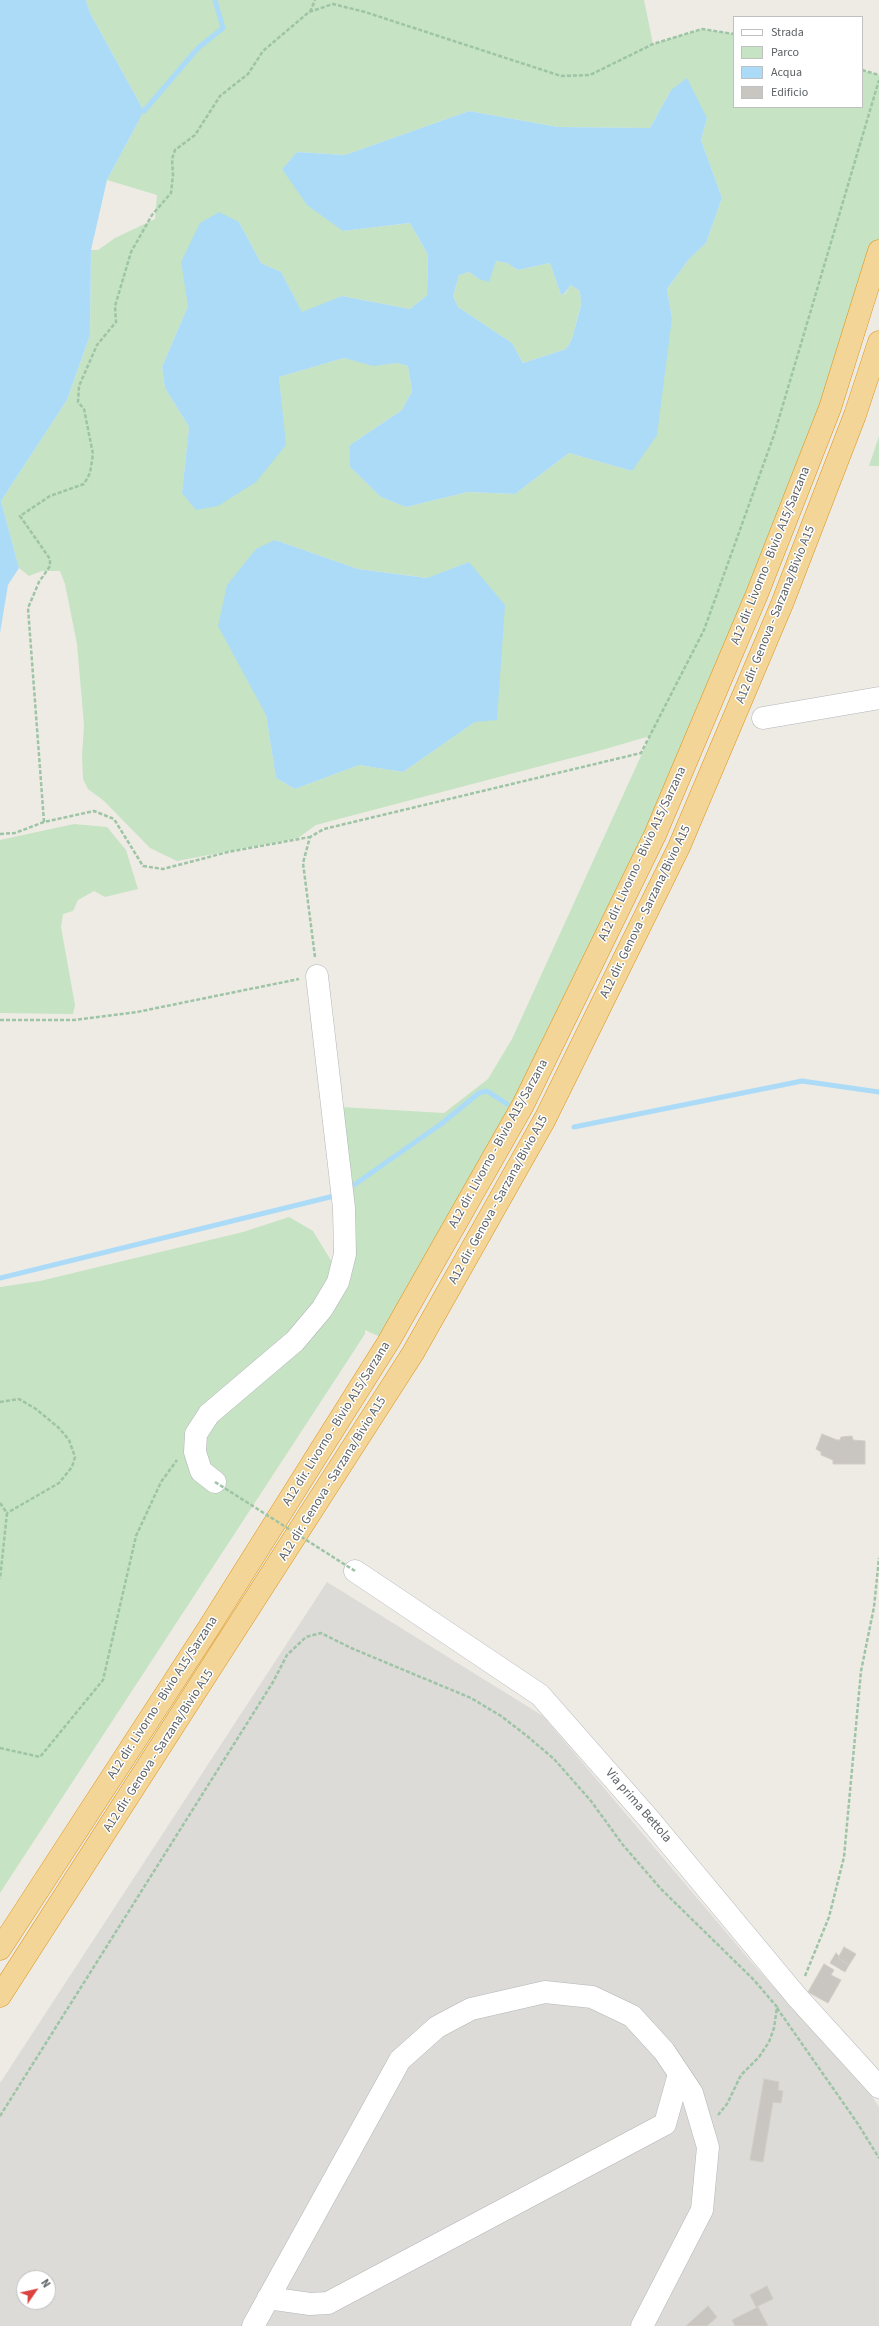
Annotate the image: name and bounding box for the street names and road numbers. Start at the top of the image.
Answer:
street label: A12 dir. Livorno - Bivio A15/Sarzana [728,465,814,647]
street label: A12 dir. Genova - Sarzana/Bivio A15 [733,524,819,706]
street label: A12 dir. Livorno - Bivio A15/Sarzana [596,764,690,944]
street label: A12 dir. Genova - Sarzana/Bivio A15 [597,823,695,1001]
street label: A12 dir. Livorno - Bivio A15/Sarzana [446,1057,552,1231]
street label: A12 dir. Genova - Sarzana/Bivio A15 [446,1113,552,1287]
street label: A12 dir. Livorno - Bivio A15/Sarzana [280,1339,394,1509]
street label: A12 dir. Genova - Sarzana/Bivio A15 [276,1394,390,1564]
street label: A12 dir. Livorno - Bivio A15/Sarzana [105,1614,221,1782]
street label: A12 dir. Genova - Sarzana/Bivio A15 [101,1667,217,1835]
street label: Via prima Bettola [602,1766,674,1846]

